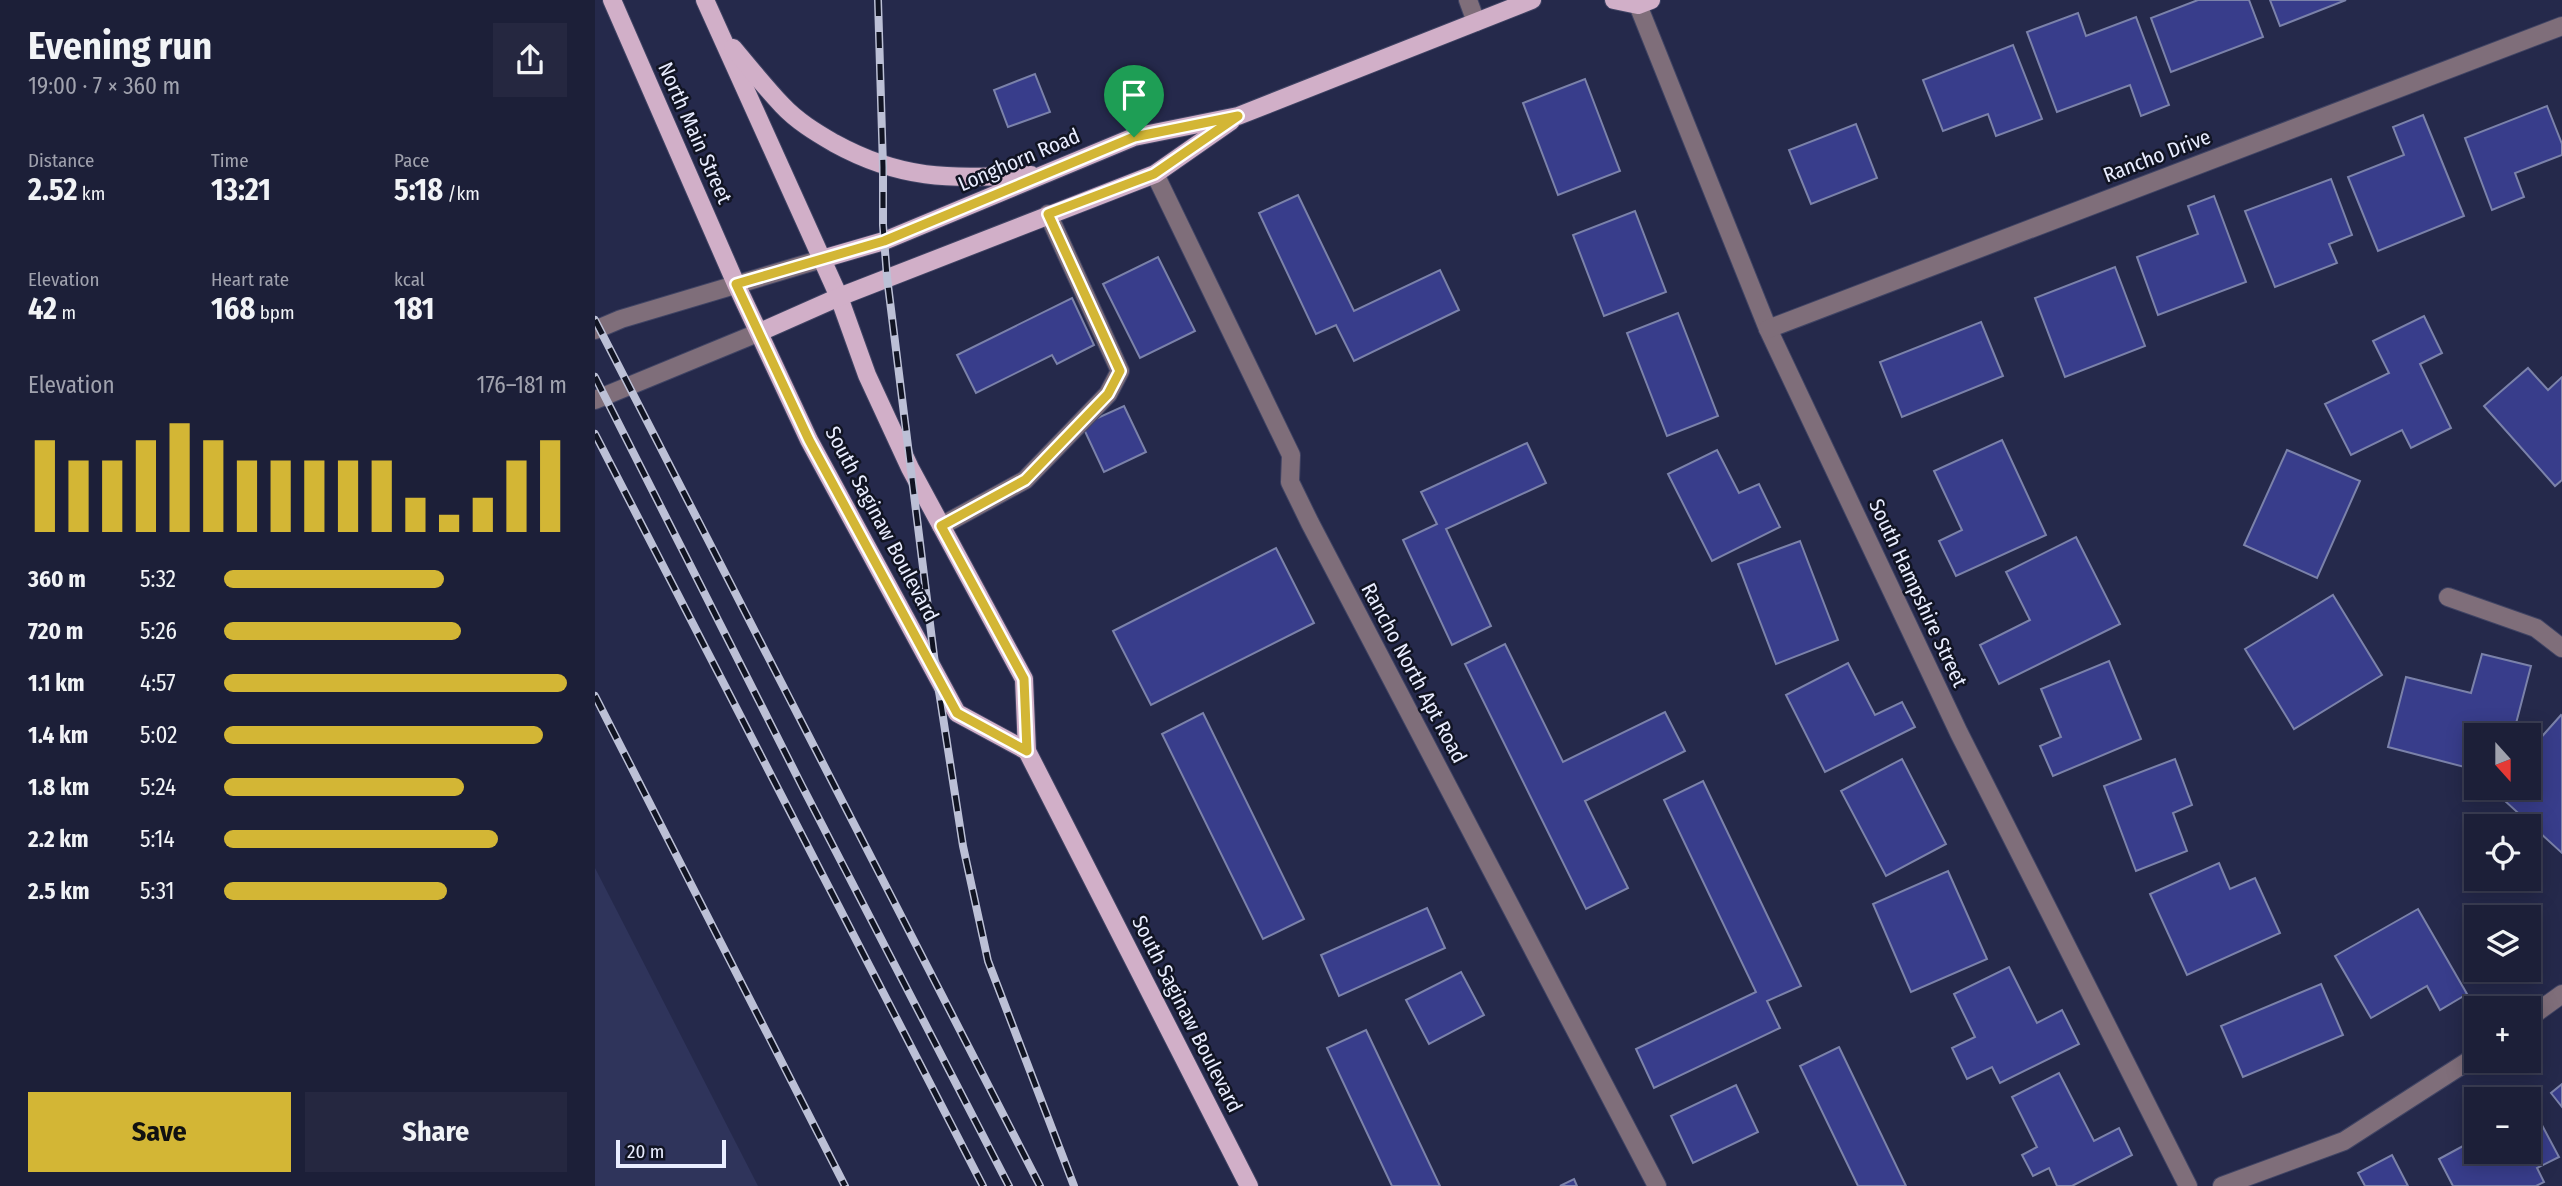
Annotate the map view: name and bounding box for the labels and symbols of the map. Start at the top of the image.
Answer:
street label: North Main Street [652,58,738,208]
pin [1104,65,1164,137]
street label: Longhorn Road [954,123,1084,197]
street label: Rancho Drive [2100,124,2214,188]
street label: South Saginaw Boulevard [819,422,945,626]
street label: South Hampshire Street [1863,495,1973,691]
street label: Rancho North Apt Road [1356,579,1472,767]
north arrow [2464,723,2541,800]
street label: South Saginaw Boulevard [1126,911,1248,1117]
scale bar [616,1137,726,1169]

